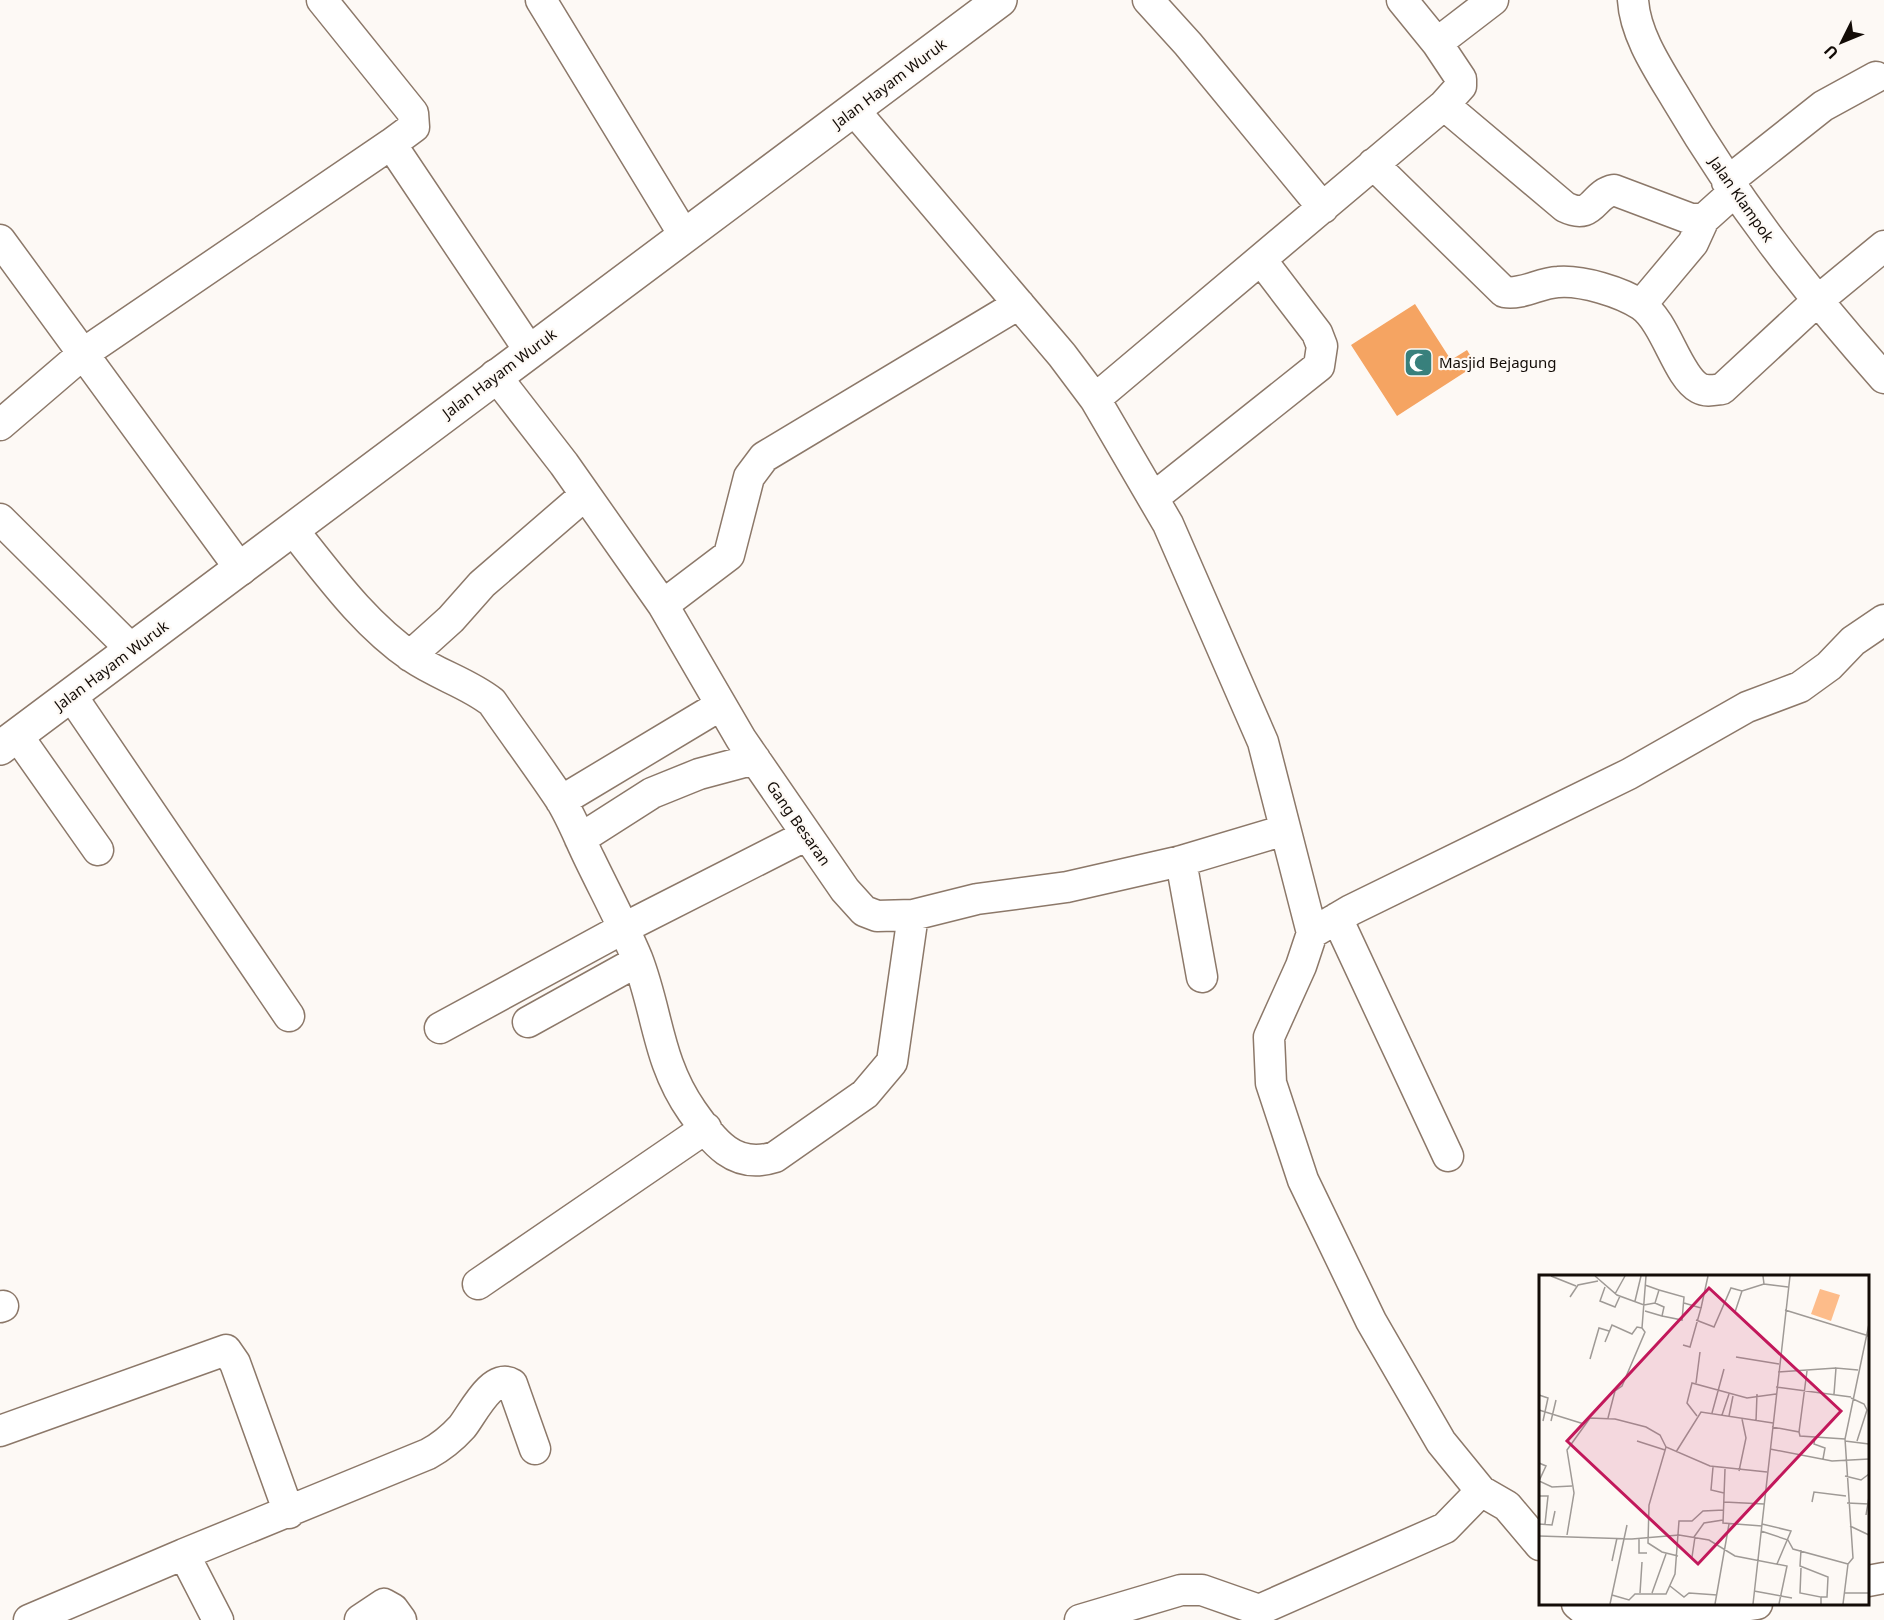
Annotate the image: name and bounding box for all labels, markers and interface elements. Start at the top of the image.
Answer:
north arrow [1812,12,1872,72]
street label: Jalan Hayam Wuruk [826,33,950,134]
text: U [1819,40,1843,64]
street label: Jalan Klampok [1704,151,1779,246]
street label: Jalan Hayam Wuruk [436,323,560,424]
mosque icon: Masjid Bejagung [1402,346,1434,378]
place label: Masjid Bejagung [1439,352,1557,372]
street label: Jalan Hayam Wuruk [48,615,172,716]
street label: Gang Besaran [762,777,836,869]
inset map [1539,1275,1869,1605]

